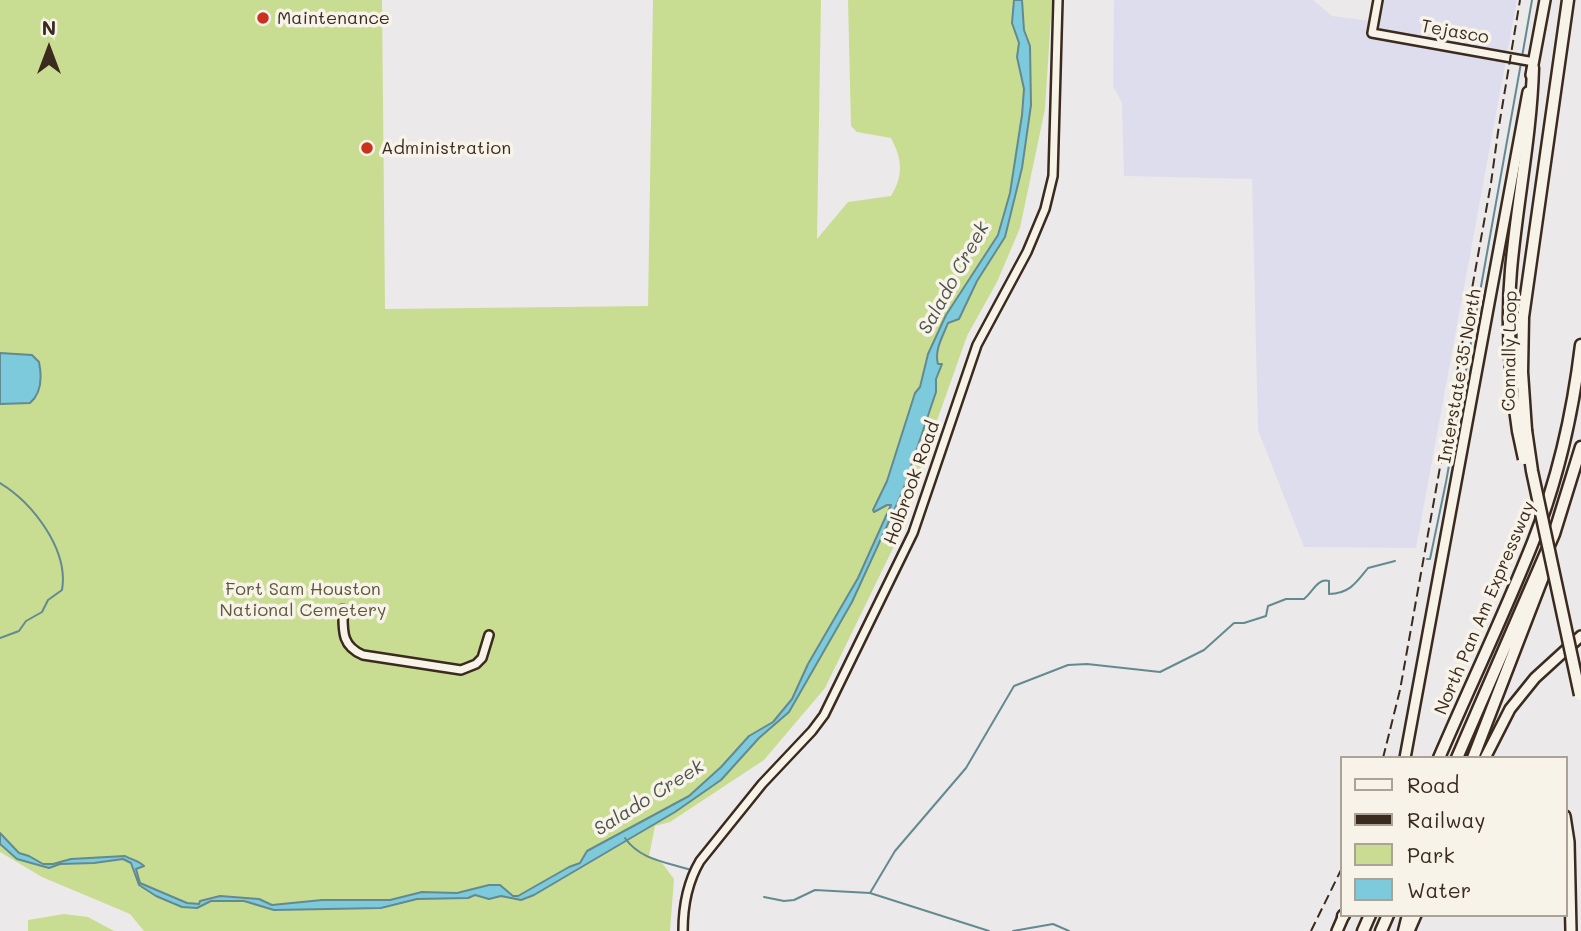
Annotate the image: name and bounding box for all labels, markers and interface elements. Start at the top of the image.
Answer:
place label: Maintenance [277,7,390,29]
marker: Maintenance [255,10,271,26]
north arrow [14,14,84,84]
text: N [42,15,56,40]
street label: Tejasco [1419,15,1491,49]
place label: Administration [381,137,511,159]
marker: Administration [359,140,375,156]
water label: Salado Creek [914,218,994,338]
street label: Interstate 35 North [1434,287,1486,465]
street label: Connally Loop [1498,290,1522,412]
street label: Holbrook Road [880,418,944,548]
street label: North Pan Am Expressway [1430,498,1540,718]
park label: Fort Sam Houston National Cemetery [219,578,387,620]
water label: Salado Creek [590,755,708,841]
legend [1340,756,1567,917]
text: Road [1407,771,1459,798]
text: Railway [1407,806,1486,833]
text: Park [1407,841,1455,868]
text: Water [1407,876,1471,903]

